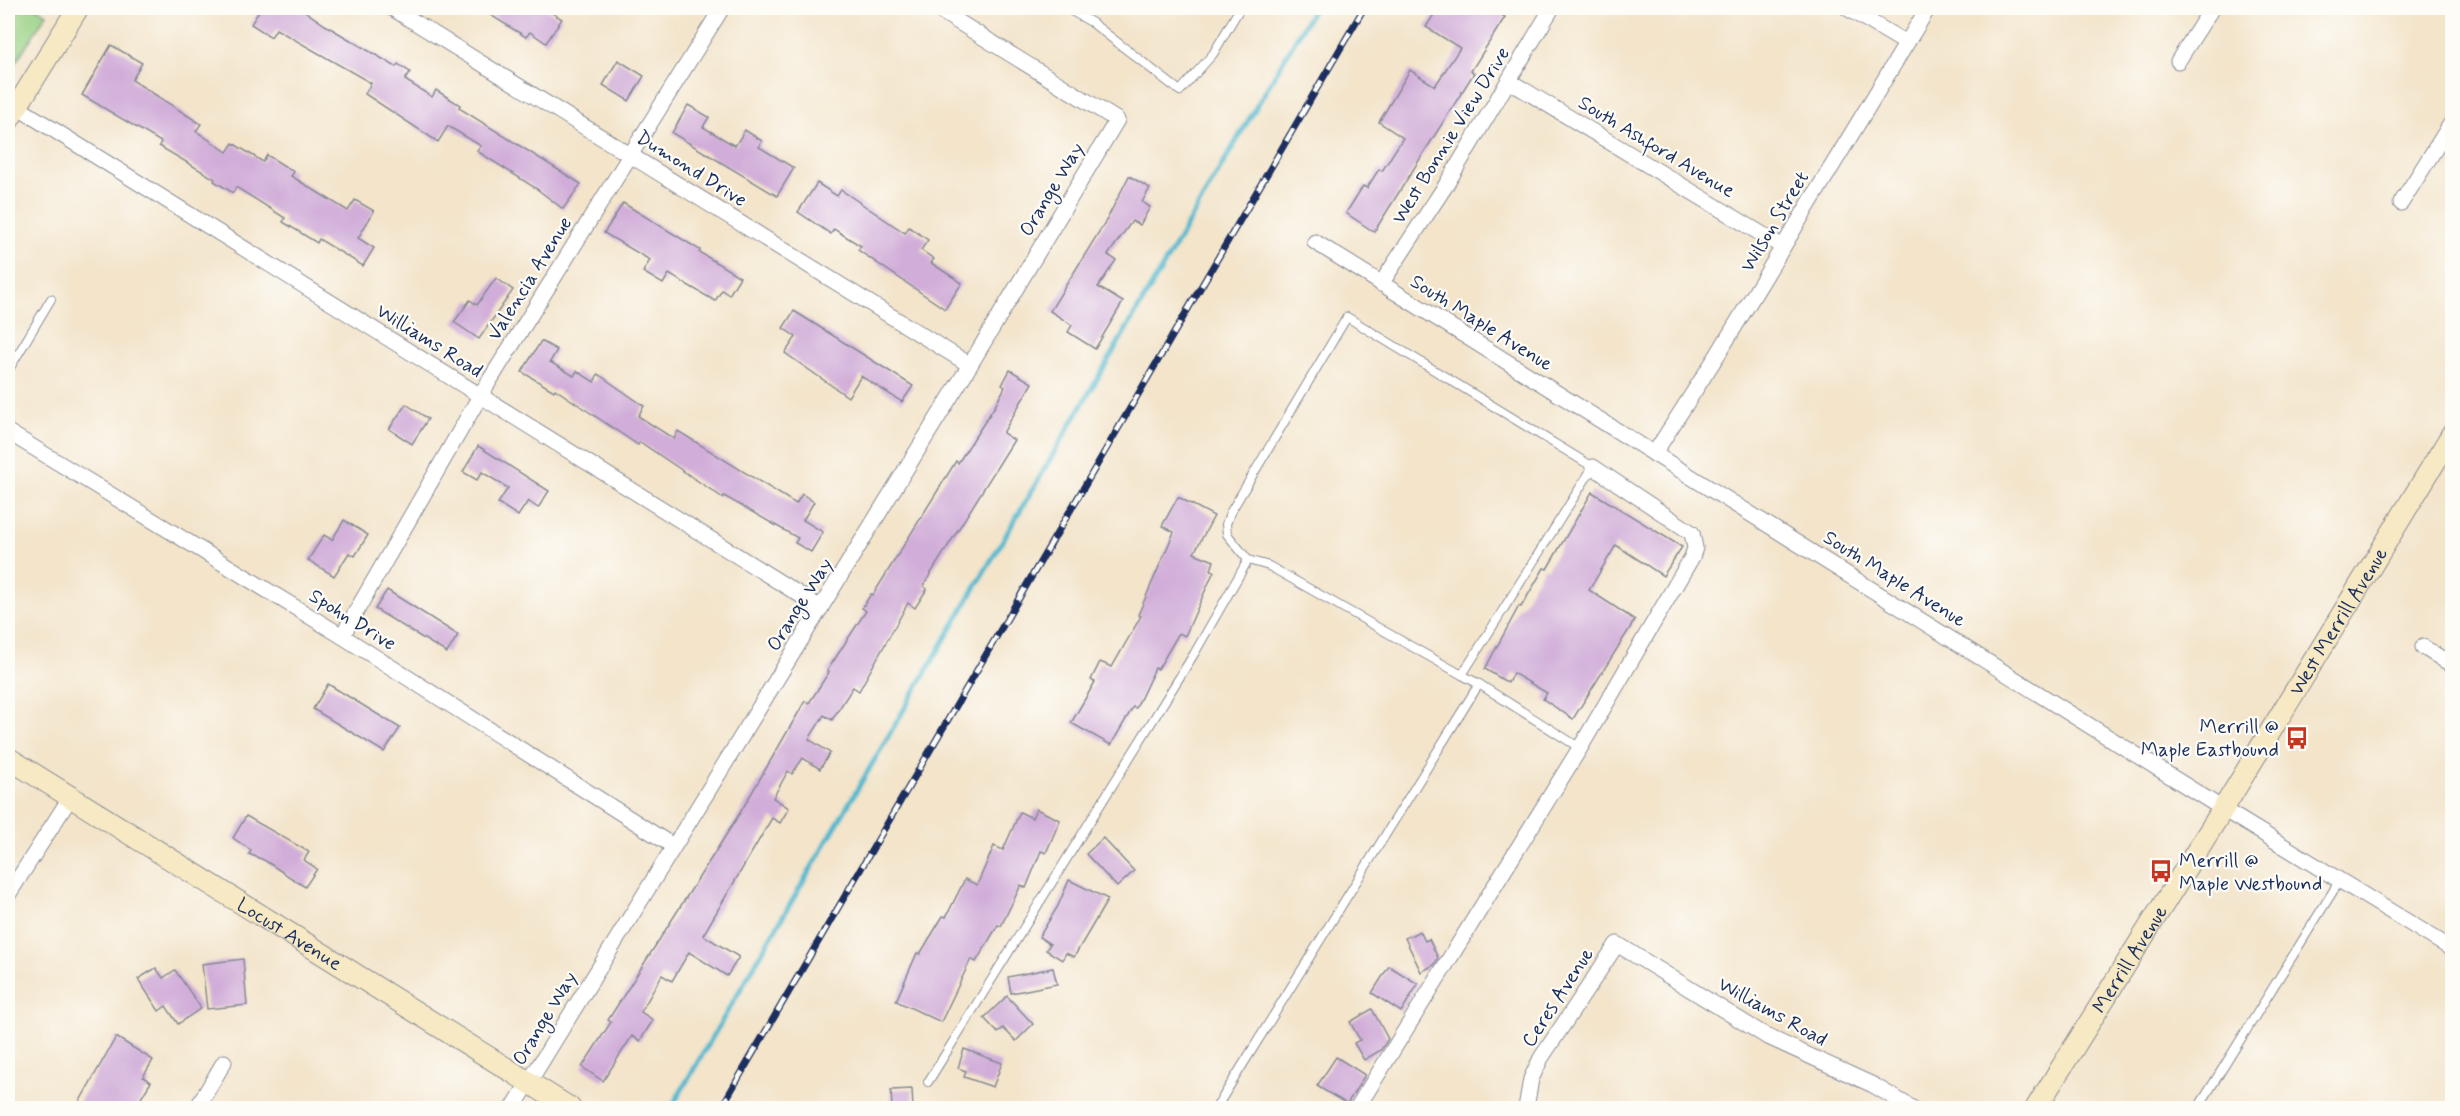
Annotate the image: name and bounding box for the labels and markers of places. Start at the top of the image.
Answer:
place label: Merrill @ Maple Eastbound [2141,714,2279,764]
bus stop icon: Merrill @ Maple Eastbound [2284,725,2310,751]
place label: Merrill @ Maple Westbound [2179,848,2322,898]
bus stop icon: Merrill @ Maple Westbound [2148,858,2174,884]

